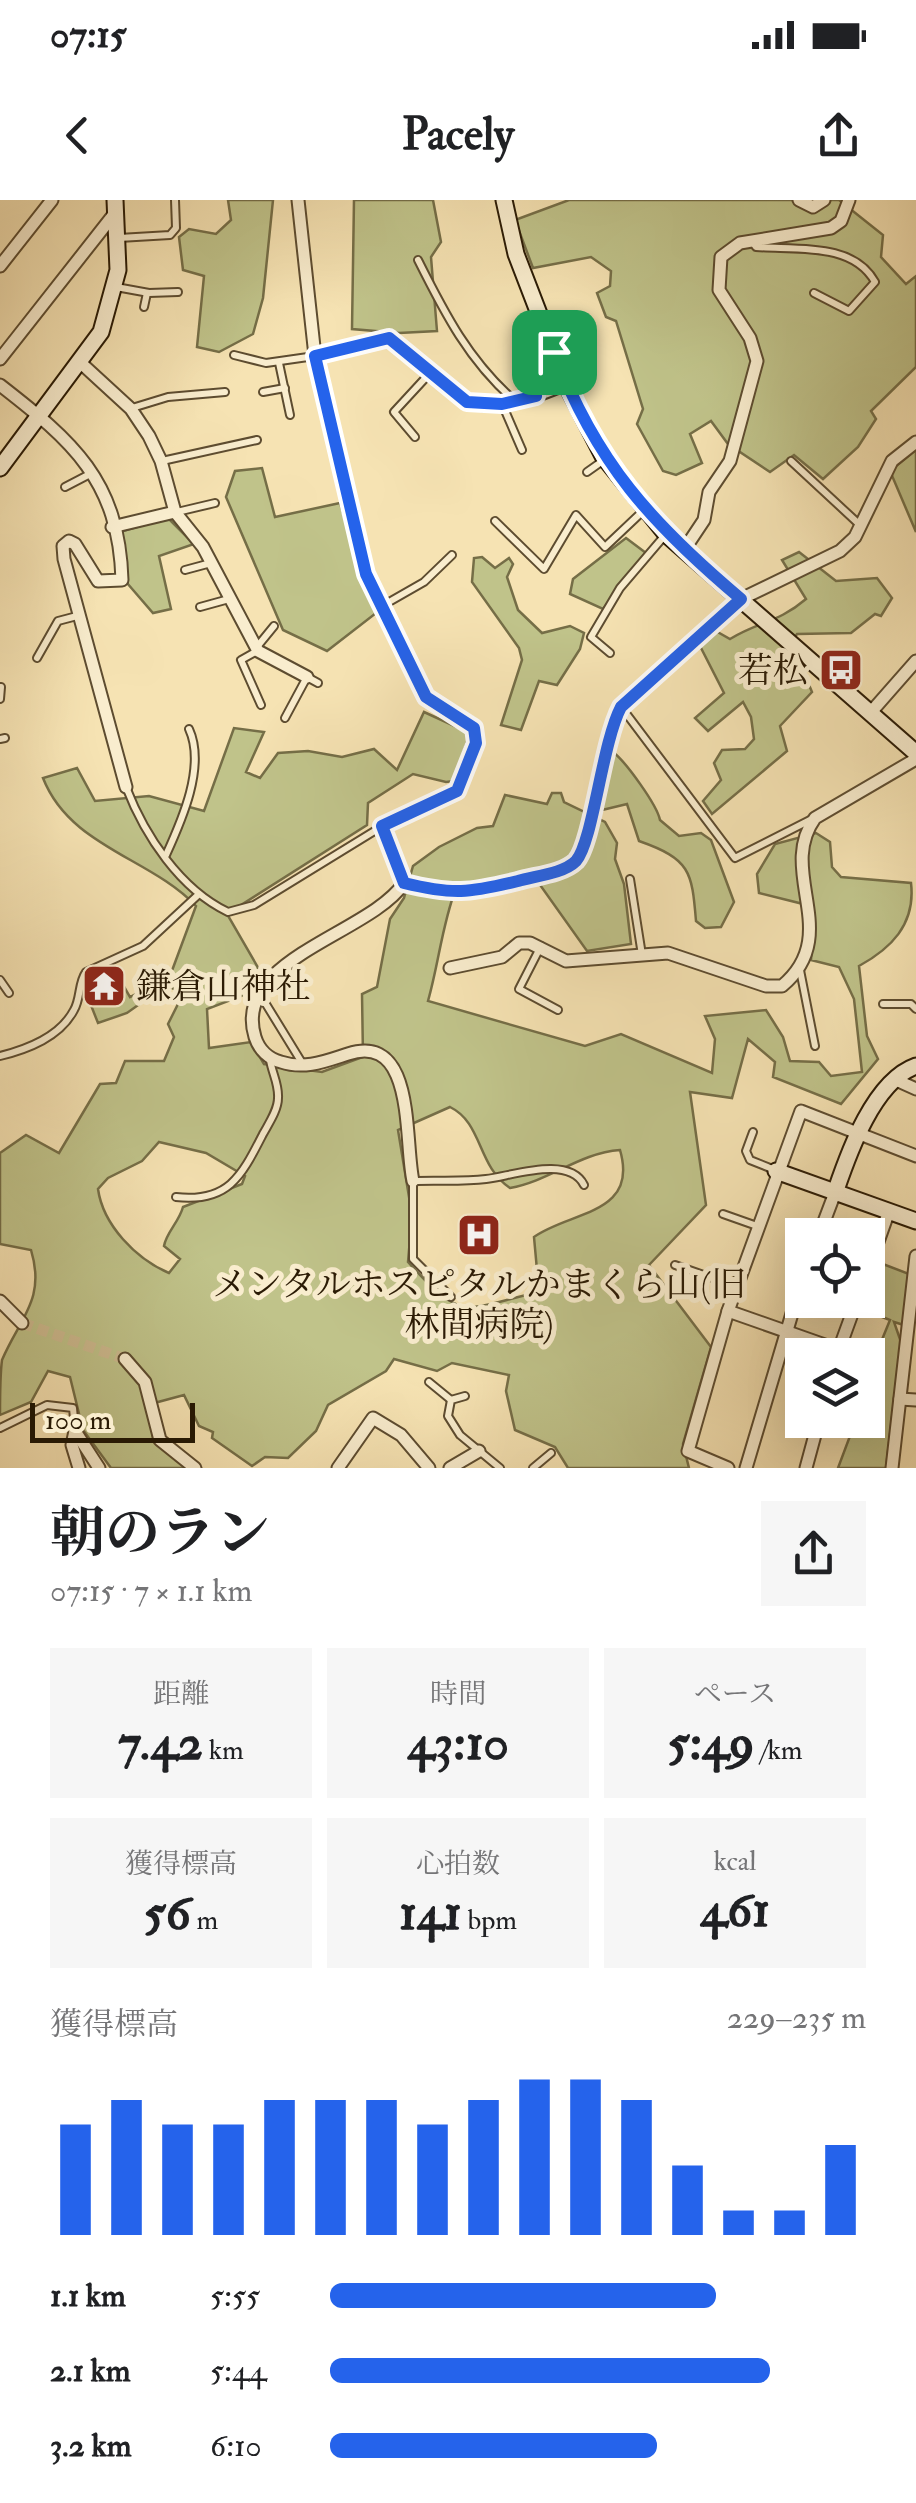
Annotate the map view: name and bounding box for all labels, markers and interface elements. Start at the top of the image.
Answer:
text: 07:15 [50,11,126,59]
text: Pacely [402,107,514,163]
icon: back [50,108,105,163]
icon: share [811,108,866,163]
pin [512,310,597,395]
icon: arrive [527,325,582,380]
bus stop icon: 若松 [818,647,864,693]
place label: 若松 [738,649,808,693]
temple icon: 鎌倉山神社 [81,963,127,1009]
place label: 鎌倉山神社 [136,965,311,1009]
hospital icon: メンタルホスピタルかまくら山(旧 林間病院) [456,1212,502,1258]
map controls [785,1218,885,1438]
button: locate [785,1218,885,1318]
place label: メンタルホスピタルかまくら山(旧 林間病院) [212,1263,746,1347]
button: layers [785,1338,885,1438]
scale bar [30,1398,195,1442]
text: 100 m [45,1403,111,1438]
text: 朝のラン [50,1499,270,1568]
button: share [761,1501,866,1606]
text: 07:15 · 7 × 1.1 km [50,1571,252,1611]
text: 距離 [153,1677,209,1712]
text: 時間 [430,1677,486,1712]
text: ペース [694,1677,776,1712]
text: 7.42 [118,1712,203,1775]
text: 43:10 [407,1712,509,1775]
text: 5:49 [667,1712,754,1775]
text: km [203,1733,244,1768]
text: /km [754,1733,803,1768]
text: kcal [714,1844,756,1879]
text: 獲得標高 [125,1847,237,1882]
text: 心拍数 [416,1847,500,1882]
text: 461 [700,1879,770,1942]
text: 56 [144,1882,191,1945]
text: 141 [399,1882,462,1945]
text: m [191,1903,218,1938]
text: bpm [462,1903,517,1938]
text: 229–235 m [727,1998,866,2038]
text: 獲得標高 [50,2005,178,2045]
text: 1.1 km [50,2276,126,2316]
text: 5:55 [210,2276,260,2316]
text: 2.1 km [50,2351,131,2391]
text: 5:44 [210,2351,266,2391]
text: 3.2 km [50,2426,132,2466]
text: 6:10 [210,2426,262,2466]

